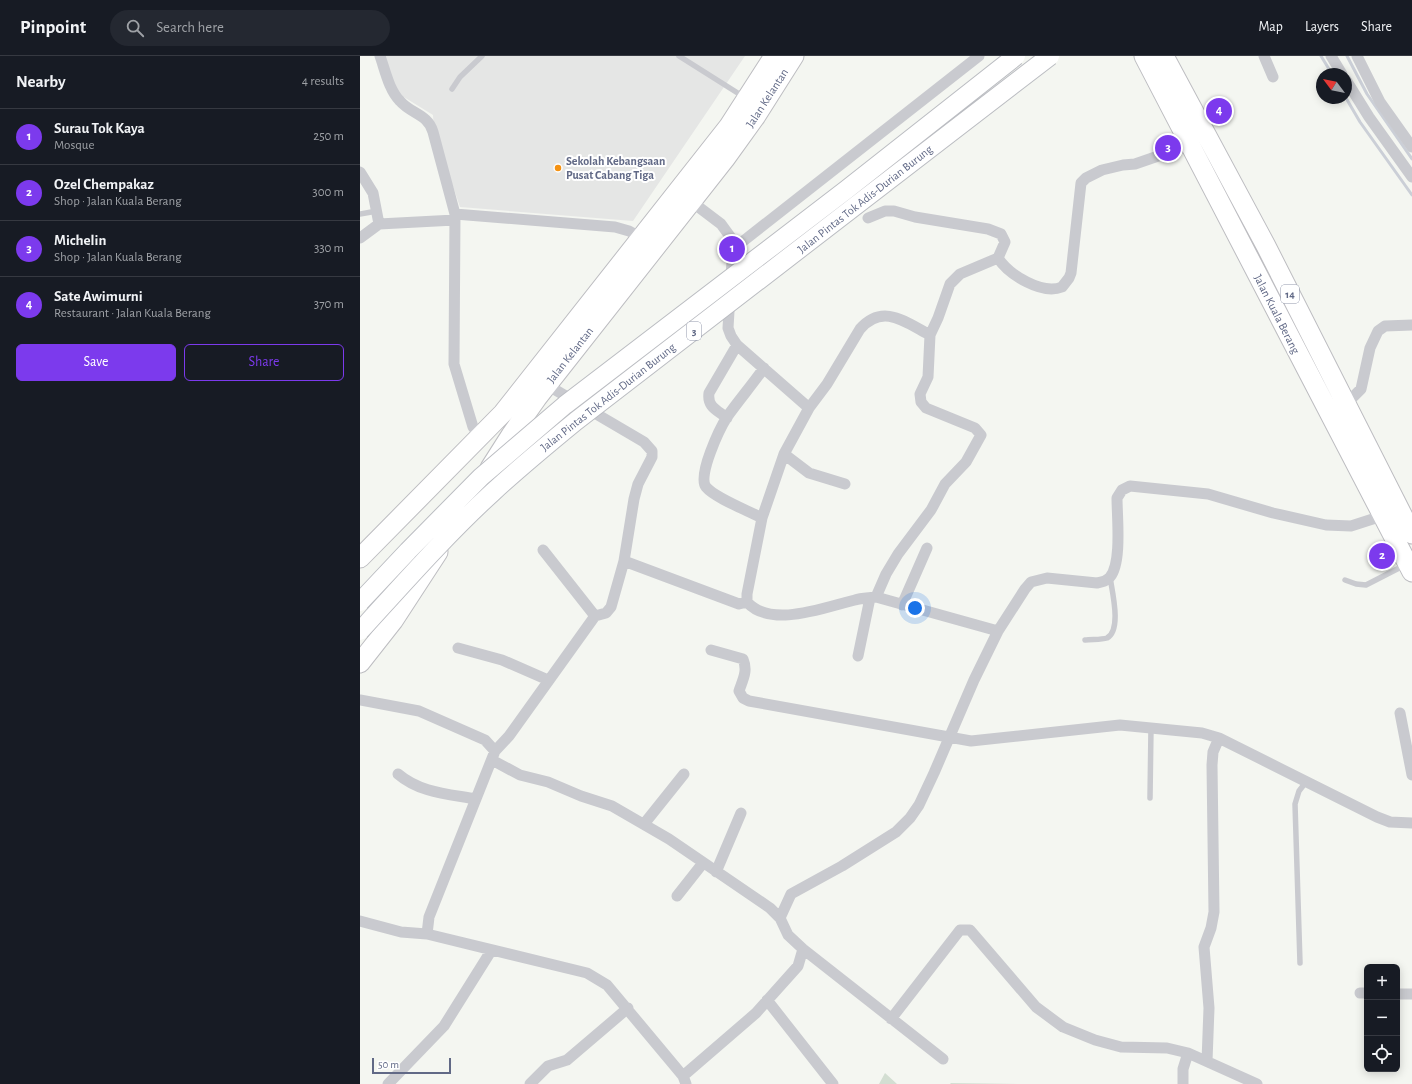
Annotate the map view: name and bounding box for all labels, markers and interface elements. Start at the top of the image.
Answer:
search box [110,10,390,46]
icon: search [124,17,146,39]
text: Pinpoint [20,18,86,37]
text: Search here [156,20,224,35]
text: Map [1258,20,1283,34]
text: Layers [1305,20,1339,34]
text: Share [1361,20,1392,34]
street label: Jalan Kelantan [744,66,790,130]
north arrow [1316,68,1352,104]
text: Nearby [16,73,66,90]
text: 4 results [302,75,344,88]
pin: 4 [1206,96,1232,126]
text: Surau Tok Kaya [54,121,145,136]
text: 1 [27,130,31,143]
text: 250 m [313,130,344,143]
pin: 3 [1155,133,1181,163]
text: Mosque [54,139,94,152]
street label: Jalan Pintas Tok Adis-Durian Burung [795,143,935,255]
place label: Sekolah Kebangsaan Pusat Cabang Tiga [566,155,665,181]
marker: Sekolah Kebangsaan Pusat Cabang Tiga [553,163,563,173]
text: Ozel Chempakaz [54,177,154,192]
text: 2 [26,186,32,199]
text: 300 m [312,186,344,199]
text: Shop · Jalan Kuala Berang [54,195,181,208]
text: Michelin [54,233,106,248]
pin: 1 [719,234,745,264]
text: 3 [26,242,32,255]
text: 330 m [314,242,344,255]
text: Shop · Jalan Kuala Berang [54,251,181,264]
street label: Jalan Kuala Berang [1252,272,1302,356]
road number: 14 [1281,285,1299,303]
text: Sate Awimurni [54,289,143,304]
text: 4 [26,298,32,311]
text: 370 m [314,298,344,311]
text: Restaurant · Jalan Kuala Berang [54,307,211,320]
road number: 3 [687,322,701,340]
street label: Jalan Kelantan [545,325,595,385]
street label: Jalan Pintas Tok Adis-Durian Burung [538,341,678,453]
button: Save [16,344,176,381]
button: Share [184,344,344,381]
pin: 2 [1369,541,1395,571]
your location [905,598,925,618]
map controls [1364,964,1400,1072]
button: + [1364,964,1400,1000]
button: − [1364,1000,1400,1036]
button: locate [1364,1036,1400,1072]
scale bar [372,1056,451,1075]
text: 50 m [378,1059,399,1070]

